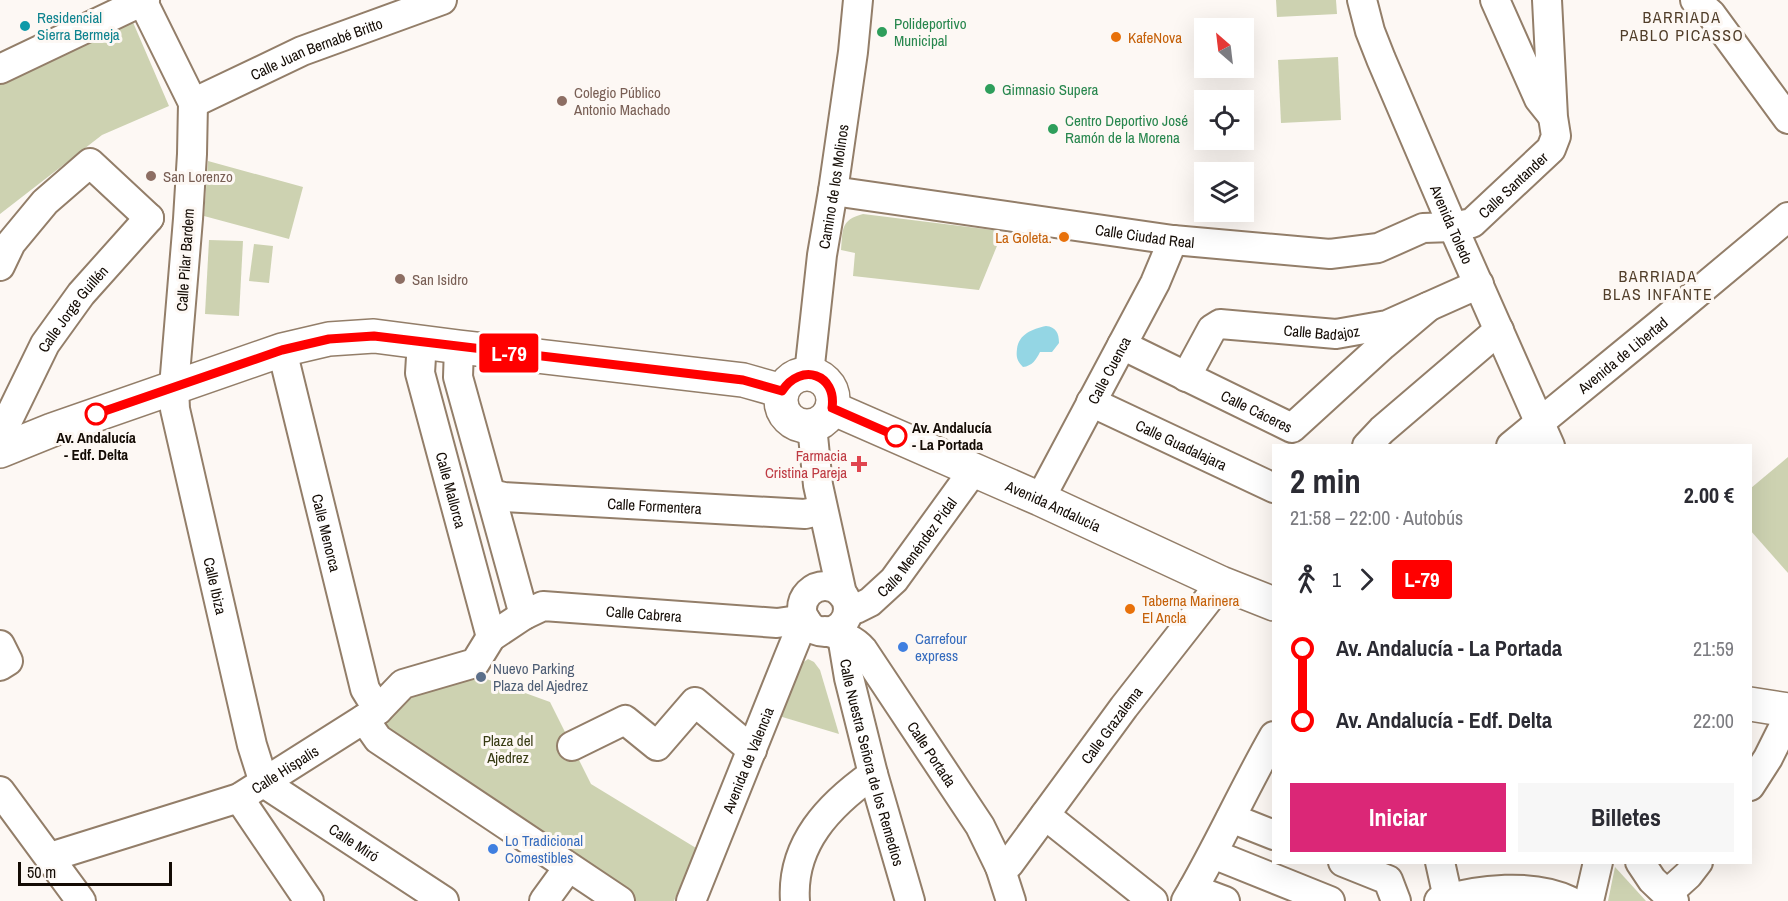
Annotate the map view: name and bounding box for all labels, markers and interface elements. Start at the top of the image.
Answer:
district label: BARRIADA PABLO PICASSO [1620,6,1744,46]
place label: Residencial Sierra Bermeja [37,7,120,45]
street label: Calle Juan Bernabé Britto [247,12,385,85]
place label: Polideportivo Municipal [894,13,967,51]
north arrow [1194,18,1254,78]
map controls [1194,18,1254,222]
marker: Residencial Sierra Bermeja [18,19,32,33]
marker: Polideportivo Municipal [875,25,889,39]
place label: KafeNova [1128,27,1182,48]
marker: KafeNova [1109,30,1123,44]
place label: Gimnasio Supera [1002,79,1099,100]
place label: Colegio Público Antonio Machado [573,82,671,120]
marker: Gimnasio Supera [983,82,997,96]
button: locate [1194,90,1254,150]
marker: Colegio Público Antonio Machado [555,94,569,108]
place label: Centro Deportivo José Ramón de la Morena [1065,110,1188,148]
marker: Centro Deportivo José Ramón de la Morena [1046,122,1060,136]
street label: Camino de los Molinos [813,123,853,251]
street label: Calle Santander [1473,147,1552,223]
button: layers [1194,162,1254,222]
place label: San Lorenzo [163,166,233,187]
marker: San Lorenzo [144,169,158,183]
street label: Avenida Toledo [1425,180,1479,267]
street label: Calle Pilar Bardem [171,208,199,312]
street label: Calle Ciudad Real [1094,218,1195,252]
place label: La Goleta. [995,227,1052,248]
marker: La Goleta. [1057,230,1071,244]
street label: Calle Jorge Guillén [32,261,112,355]
district label: BARRIADA BLAS INFANTE [1603,265,1713,305]
place label: San Isidro [412,269,468,290]
marker: San Isidro [393,272,407,286]
street label: Avenida de Libertad [1572,312,1672,399]
street label: Calle Badajoz [1283,319,1361,345]
street label: Calle Cuenca [1082,332,1135,408]
line badge: L-79 [467,334,551,372]
text: L-79 [491,339,527,368]
street label: Calle Cáceres [1217,384,1296,437]
marker: Av. Andalucía - Edf. Delta [85,403,107,425]
street label: Calle Guadalajara [1132,414,1231,475]
place label: Av. Andalucía - La Portada [912,417,992,455]
marker: Av. Andalucía - La Portada [885,425,907,447]
place label: Av. Andalucía - Edf. Delta [56,427,136,465]
place label: Farmacia Cristina Pareja [765,445,847,483]
street label: Calle Mallorca [431,449,472,530]
marker: Farmacia Cristina Pareja [852,457,866,471]
text: 2 min [1290,459,1361,503]
street label: Avenida Andalucía [1002,474,1105,536]
text: 2.00 € [1684,480,1734,510]
street label: Calle Menorca [307,492,346,574]
street label: Calle Formentera [607,492,702,519]
street label: Calle Menéndez Pidal [872,493,961,602]
text: 21:58 – 22:00 · Autobús [1290,504,1463,531]
street label: Calle Ibiza [199,555,232,617]
icon: walk [1290,563,1323,596]
icon: forward [1350,563,1383,596]
text: L-79 [1404,565,1440,594]
text: 1 [1332,566,1341,593]
place label: Taberna Marinera El Ancla [1142,590,1239,628]
street label: Calle Cabrera [605,600,683,627]
marker: Taberna Marinera El Ancla [1123,602,1137,616]
place label: Carrefour express [915,628,967,666]
text: Av. Andalucía - La Portada [1336,633,1562,663]
text: 21:59 [1693,635,1734,662]
marker: Carrefour express [896,640,910,654]
street label: Calle Nuestra Señora de los Remedios [835,657,910,868]
place label: Nuevo Parking Plaza del Ajedrez [493,658,588,696]
marker: Nuevo Parking Plaza del Ajedrez [474,670,488,684]
street label: Calle Grazalema [1075,682,1147,768]
street label: Avenida de Valencia [717,704,778,817]
text: Av. Andalucía - Edf. Delta [1336,705,1552,735]
text: 22:00 [1693,707,1734,734]
street label: Calle Portada [903,717,962,791]
park label: Plaza del Ajedrez [483,730,533,768]
street label: Calle Hispalis [247,740,322,798]
button: Iniciar [1290,783,1506,852]
button: Billetes [1518,783,1734,852]
street label: Calle Miró [325,818,384,866]
place label: Lo Tradicional Comestibles [505,830,583,868]
marker: Lo Tradicional Comestibles [486,842,500,856]
scale bar [18,859,172,886]
text: 50 m [27,861,56,883]

